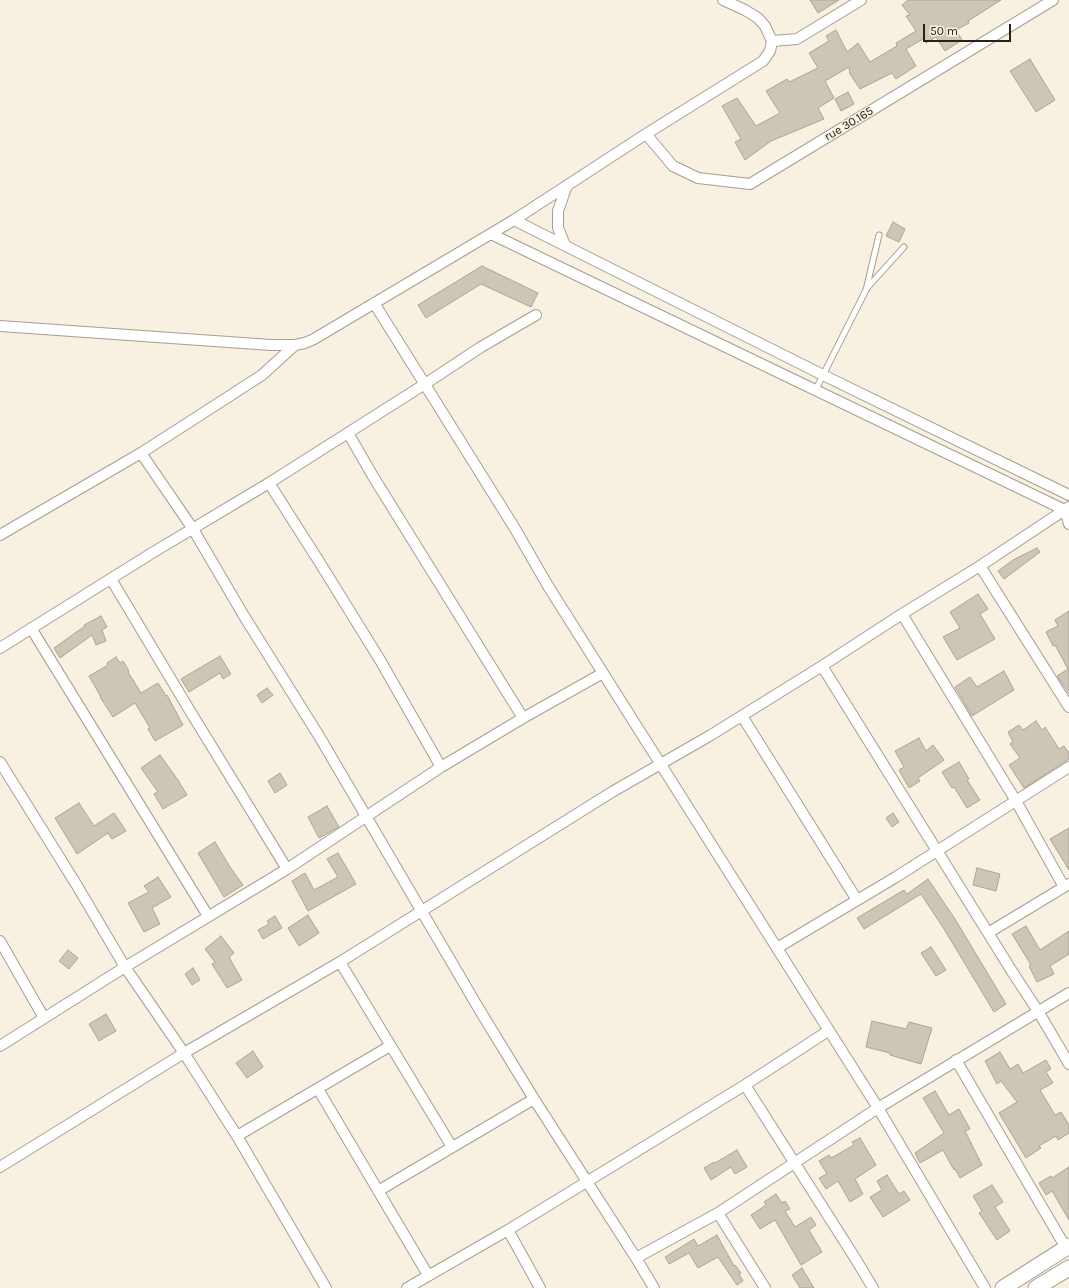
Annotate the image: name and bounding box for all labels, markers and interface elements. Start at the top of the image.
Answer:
scale bar [925,16,1013,42]
text: 50 m [930,24,958,38]
street label: rue 30.165 [822,104,876,144]

